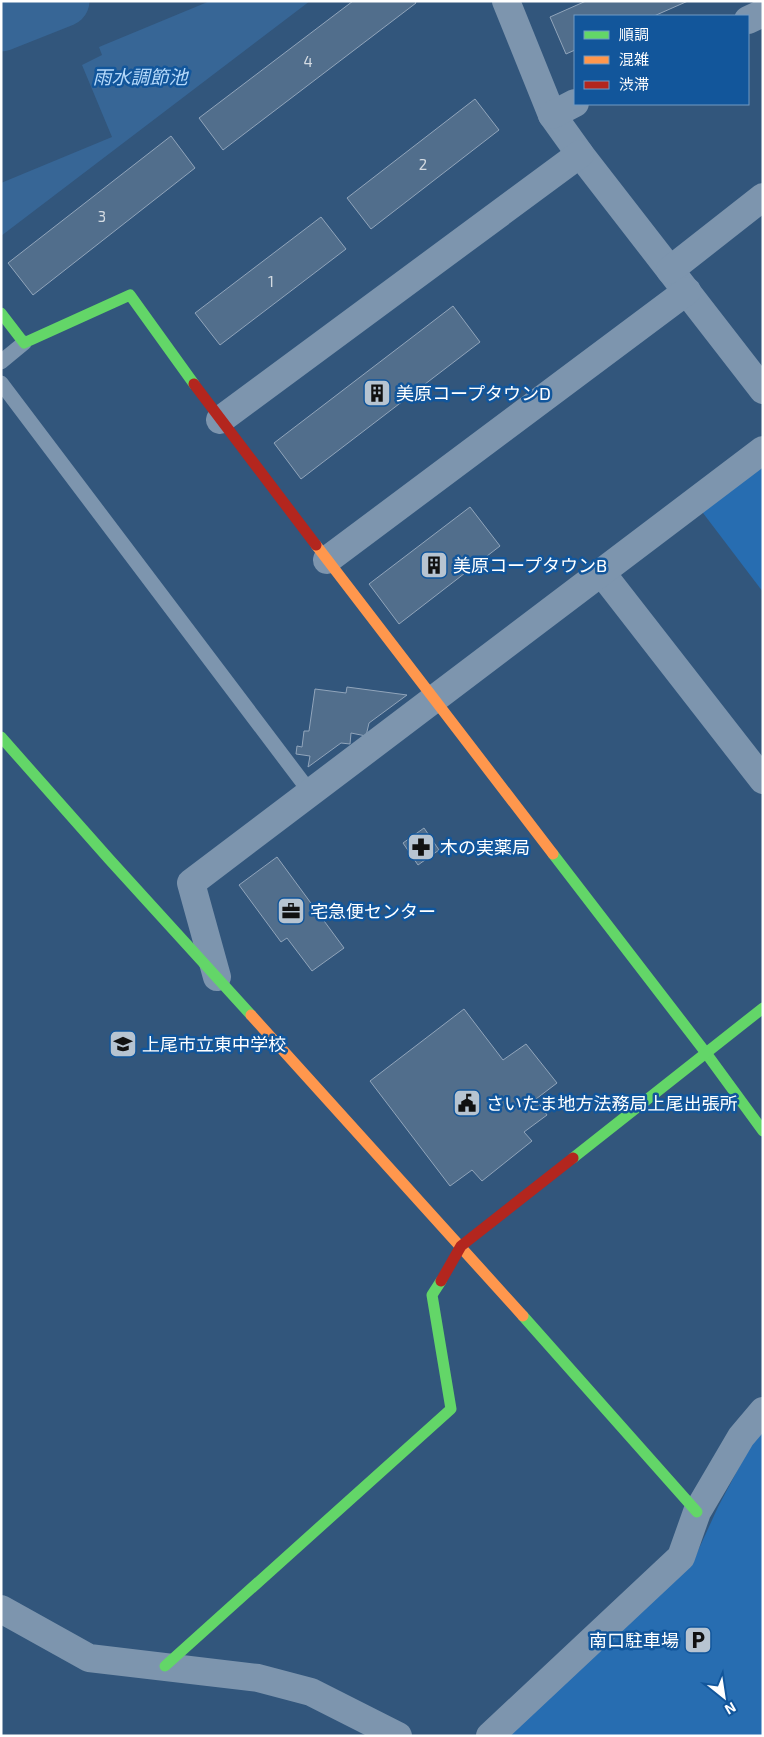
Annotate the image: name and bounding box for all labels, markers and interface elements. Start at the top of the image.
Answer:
legend [574,15,749,105]
text: 順調 [619,25,649,43]
text: 混雑 [619,50,649,68]
house number: 4 [303,52,313,70]
water label: 雨水調節池 [92,65,189,88]
text: 渋滞 [619,75,649,93]
house number: 2 [419,155,427,173]
house number: 3 [98,207,106,225]
house number: 1 [268,272,274,290]
building icon: 美原コープタウンD [362,378,392,408]
place label: 美原コープタウンD [396,382,551,404]
building icon: 美原コープタウンB [419,550,449,580]
place label: 美原コープタウンB [453,554,607,576]
pharmacy icon: 木の実薬局 [406,832,436,862]
place label: 木の実薬局 [440,836,530,858]
office icon: 宅急便センター [276,896,306,926]
place label: 宅急便センター [310,900,436,922]
school or university icon: 上尾市立東中学校 [108,1029,138,1059]
place label: 上尾市立東中学校 [142,1033,286,1055]
public building icon: さいたま地方法務局上尾出張所 [452,1088,482,1118]
place label: さいたま地方法務局上尾出張所 [486,1092,737,1114]
parking icon: 南口駐車場 [683,1625,713,1655]
place label: 南口駐車場 [589,1629,679,1651]
north arrow [699,1672,749,1722]
text: N [722,1699,739,1719]

